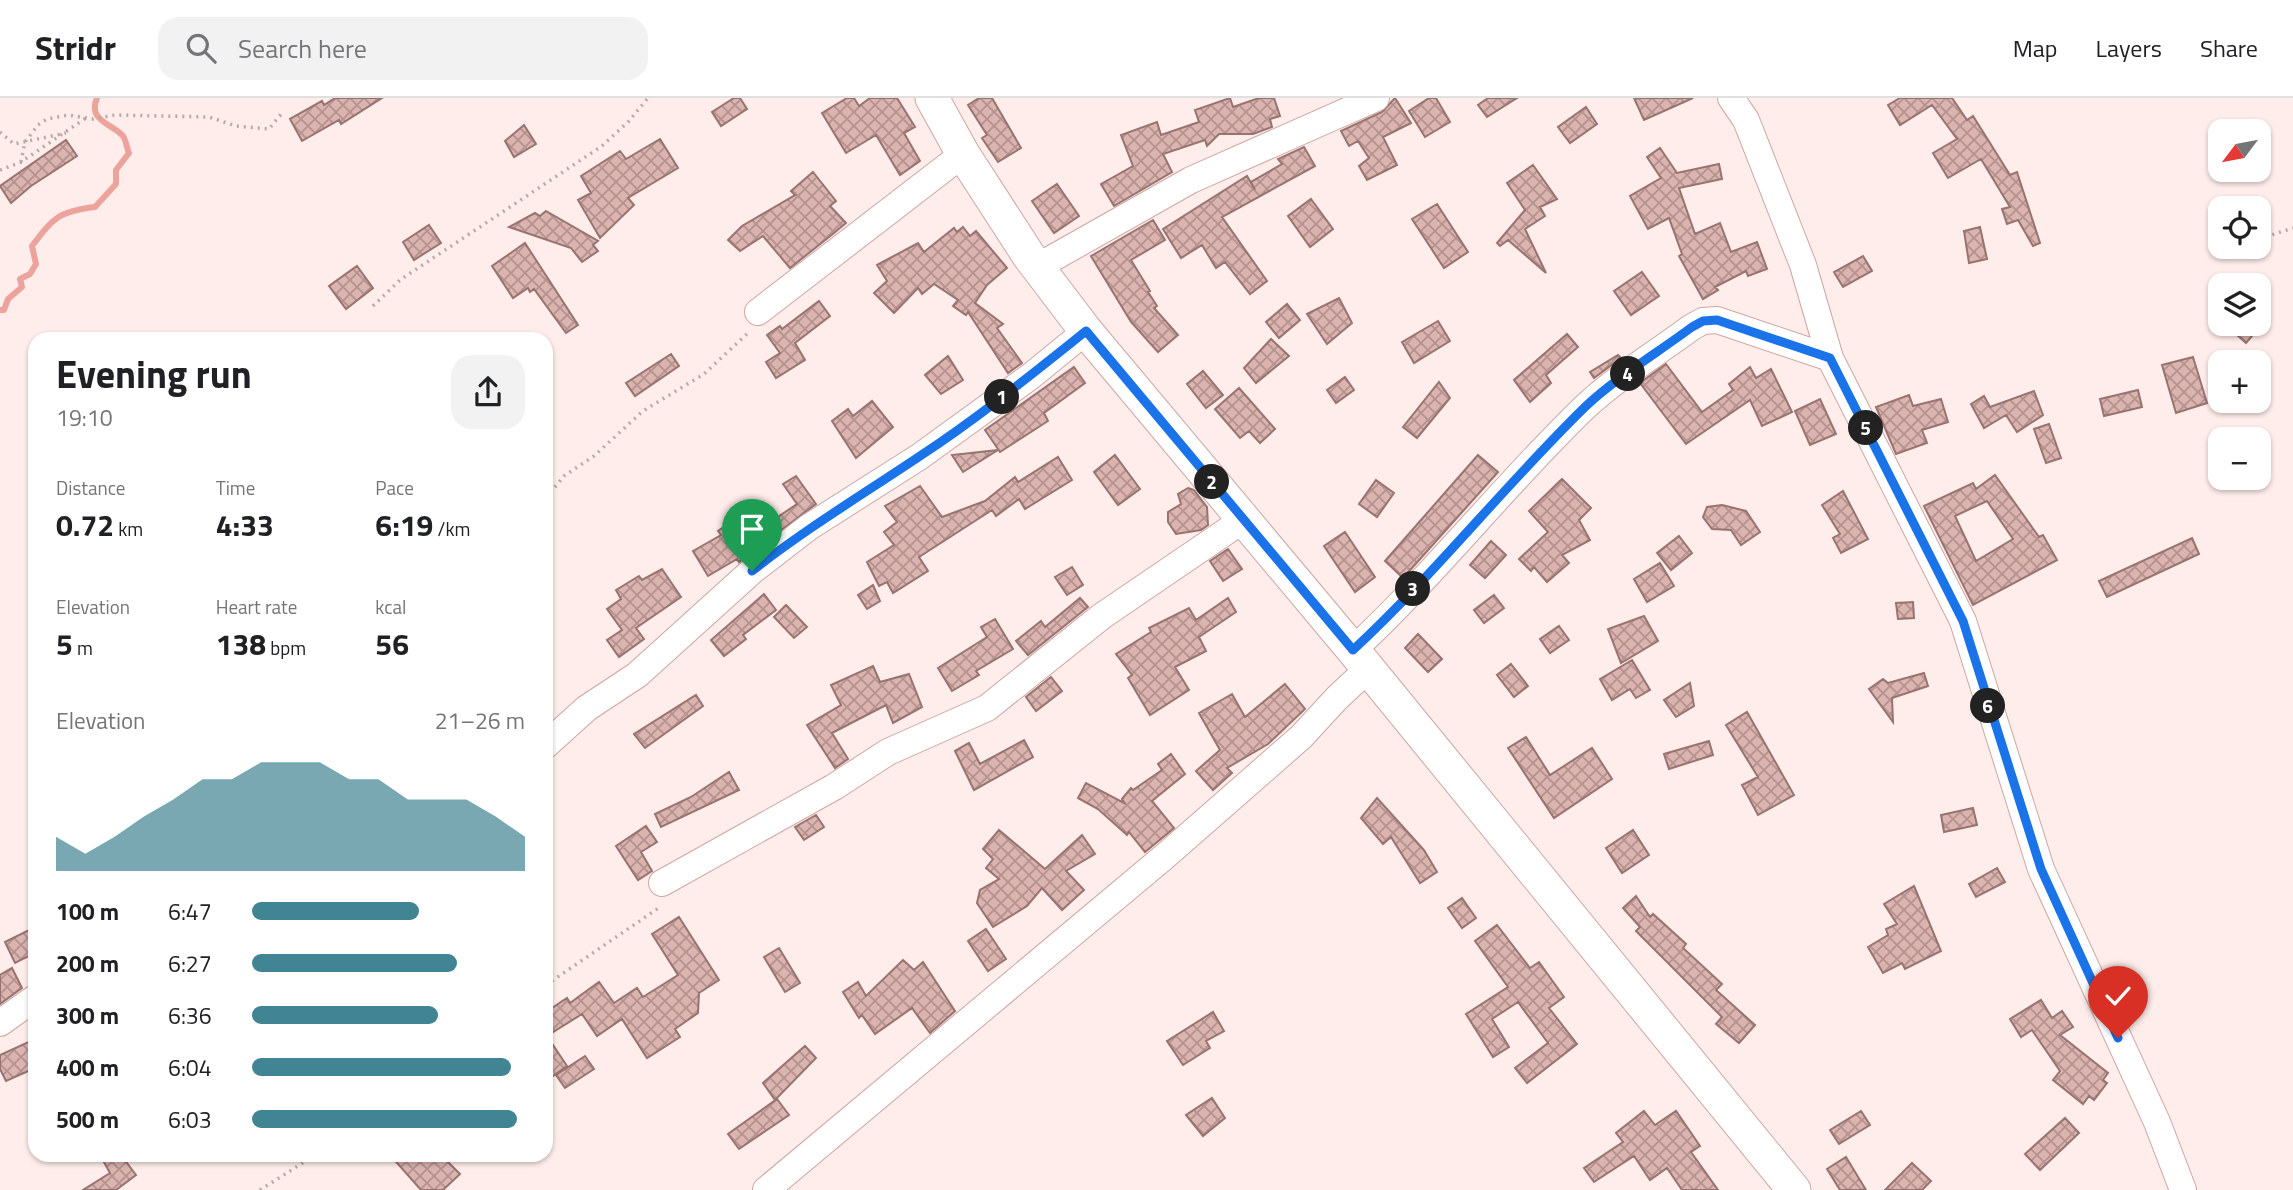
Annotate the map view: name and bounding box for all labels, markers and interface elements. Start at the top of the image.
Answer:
search box [158,17,648,80]
text: Stridr [35,23,116,73]
icon: search [182,29,220,67]
text: Search here [238,29,367,68]
text: Map [2013,30,2058,66]
text: Layers [2096,30,2162,66]
text: Share [2200,30,2258,66]
north arrow [2208,119,2272,182]
map controls [2208,119,2271,490]
button: locate [2208,196,2271,259]
button: layers [2208,273,2271,336]
text: Evening run [56,345,252,403]
button: + [2208,350,2271,413]
button: share [451,355,525,429]
pin: 4 [1610,356,1646,392]
text: 4 [1622,359,1633,388]
pin: 1 [984,380,1020,414]
text: 1 [996,382,1007,411]
text: 19:10 [56,400,113,435]
pin: 5 [1848,410,1884,446]
text: 5 [1860,413,1871,442]
button: − [2208,427,2271,490]
pin: 2 [1194,464,1230,500]
text: 2 [1206,467,1217,496]
text: Distance [56,473,125,502]
text: Time [216,473,255,502]
text: Pace [375,473,414,502]
pin [722,499,782,571]
text: 0.72 [56,502,114,548]
text: 4:33 [216,502,274,548]
text: 6:19 [375,502,433,548]
icon: arrive [733,510,771,548]
text: km [114,514,143,543]
text: /km [433,514,470,543]
pin: 3 [1396,572,1430,606]
text: 3 [1407,574,1418,603]
text: Elevation [56,592,130,621]
text: Heart rate [216,592,297,621]
text: kcal [375,592,406,621]
text: 5 [56,621,73,667]
text: 138 [216,621,266,667]
text: 56 [375,621,409,667]
text: m [73,633,93,662]
text: bpm [266,633,306,662]
pin: 6 [1970,688,2006,724]
text: 6 [1982,691,1993,720]
text: Elevation [56,703,145,738]
text: 21–26 m [435,703,525,738]
text: 100 m [56,894,119,929]
text: 6:47 [168,894,212,929]
text: 200 m [56,946,119,981]
text: 6:27 [168,946,212,981]
pin [2088,966,2148,1038]
icon: check [2099,977,2137,1015]
text: 300 m [56,998,119,1033]
text: 6:36 [168,998,212,1033]
text: 400 m [56,1050,119,1085]
text: 6:04 [168,1050,212,1085]
text: 500 m [56,1102,119,1137]
text: 6:03 [168,1102,212,1137]

